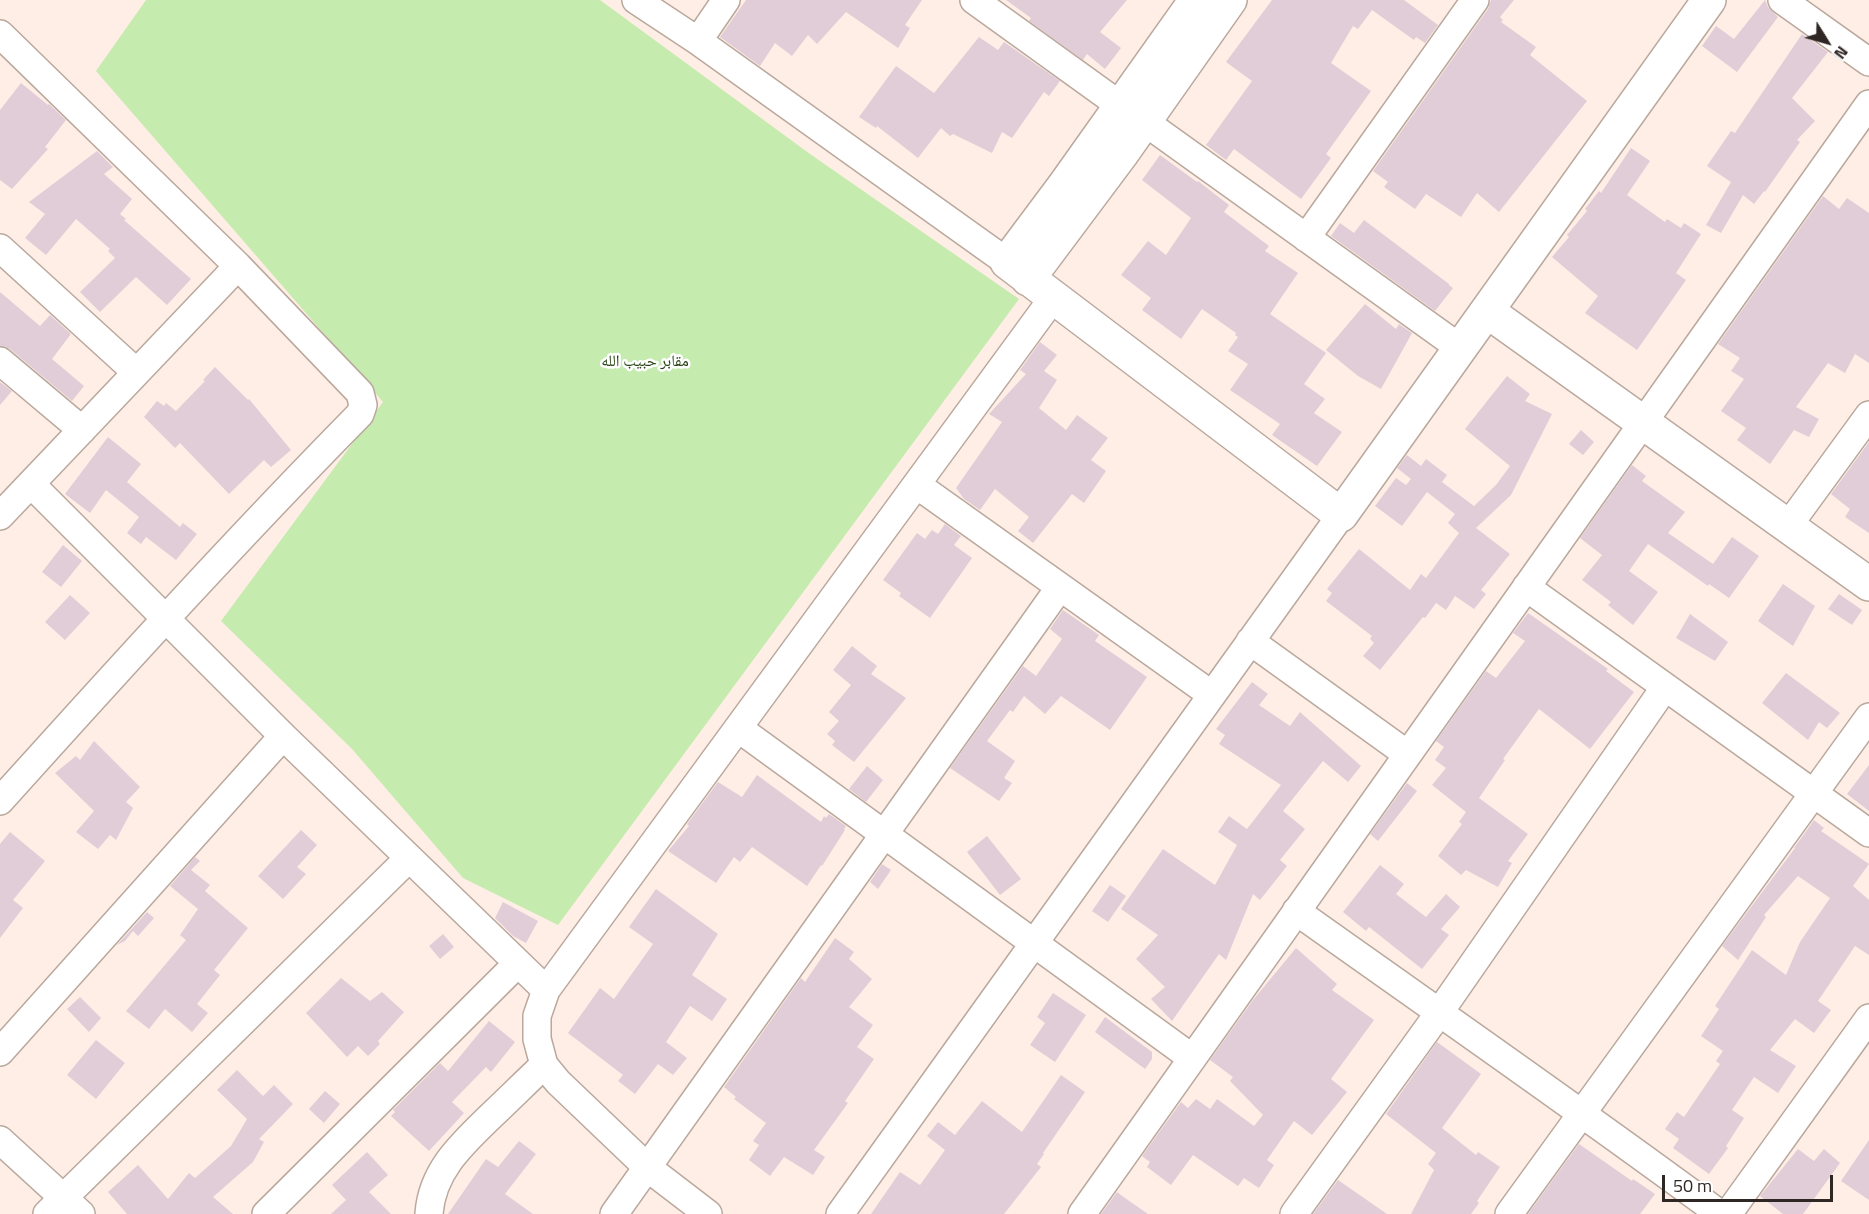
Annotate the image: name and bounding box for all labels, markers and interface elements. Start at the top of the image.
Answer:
north arrow [1797,12,1857,72]
text: N [1828,41,1854,64]
park label: مقابر حبيب الله [601,352,689,372]
scale bar [1665,1163,1836,1201]
text: 50 m [1673,1172,1712,1199]

